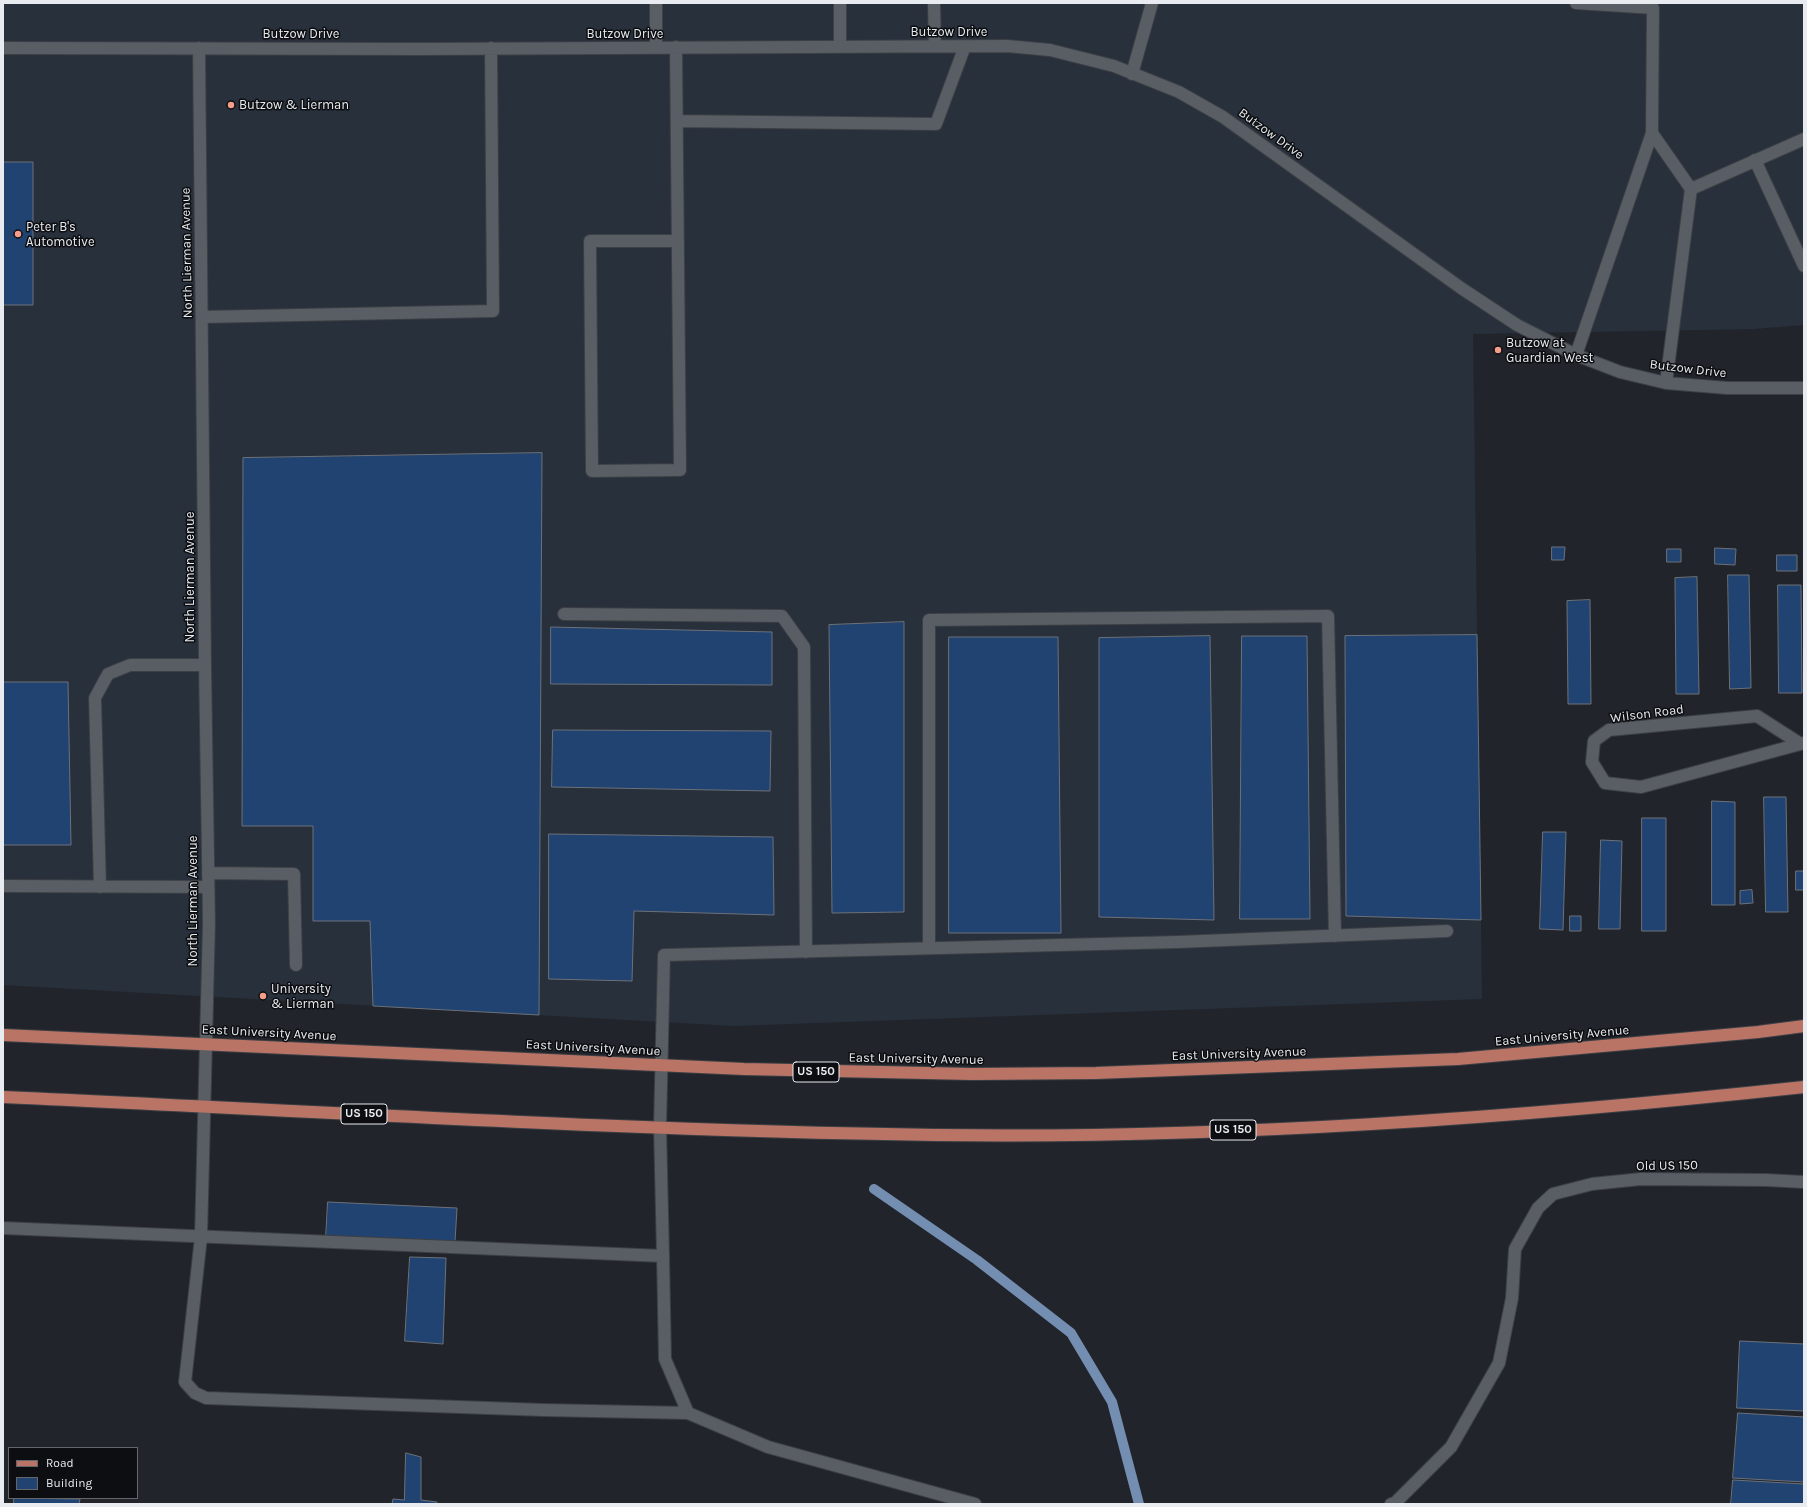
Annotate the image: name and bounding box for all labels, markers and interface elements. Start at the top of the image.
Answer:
street label: Butzow Drive [911,24,987,40]
street label: Butzow Drive [263,26,339,42]
street label: Butzow Drive [587,26,663,42]
place label: Butzow & Lierman [239,97,349,113]
marker: Butzow & Lierman [226,100,236,110]
street label: Butzow Drive [1235,105,1307,163]
street label: North Lierman Avenue [178,187,196,319]
place label: Peter B's Automotive [26,219,95,250]
marker: Peter B's Automotive [13,229,23,239]
place label: Butzow at Guardian West [1506,335,1593,366]
marker: Butzow at Guardian West [1493,345,1503,355]
street label: Butzow Drive [1649,357,1727,381]
street label: North Lierman Avenue [182,512,198,642]
street label: Wilson Road [1609,702,1685,726]
street label: North Lierman Avenue [185,836,201,966]
place label: University & Lierman [271,981,334,1012]
marker: University & Lierman [258,991,268,1001]
street label: East University Avenue [201,1022,337,1044]
street label: East University Avenue [1494,1022,1630,1050]
street label: East University Avenue [525,1037,661,1059]
street label: East University Avenue [1171,1044,1307,1064]
street label: East University Avenue [848,1050,984,1068]
road number: US 150 [793,1062,839,1082]
road number: US 150 [341,1104,387,1124]
road number: US 150 [1210,1120,1256,1140]
street label: Old US 150 [1636,1158,1698,1174]
legend [8,1447,138,1499]
text: Road [46,1456,74,1470]
text: Building [46,1476,92,1490]

